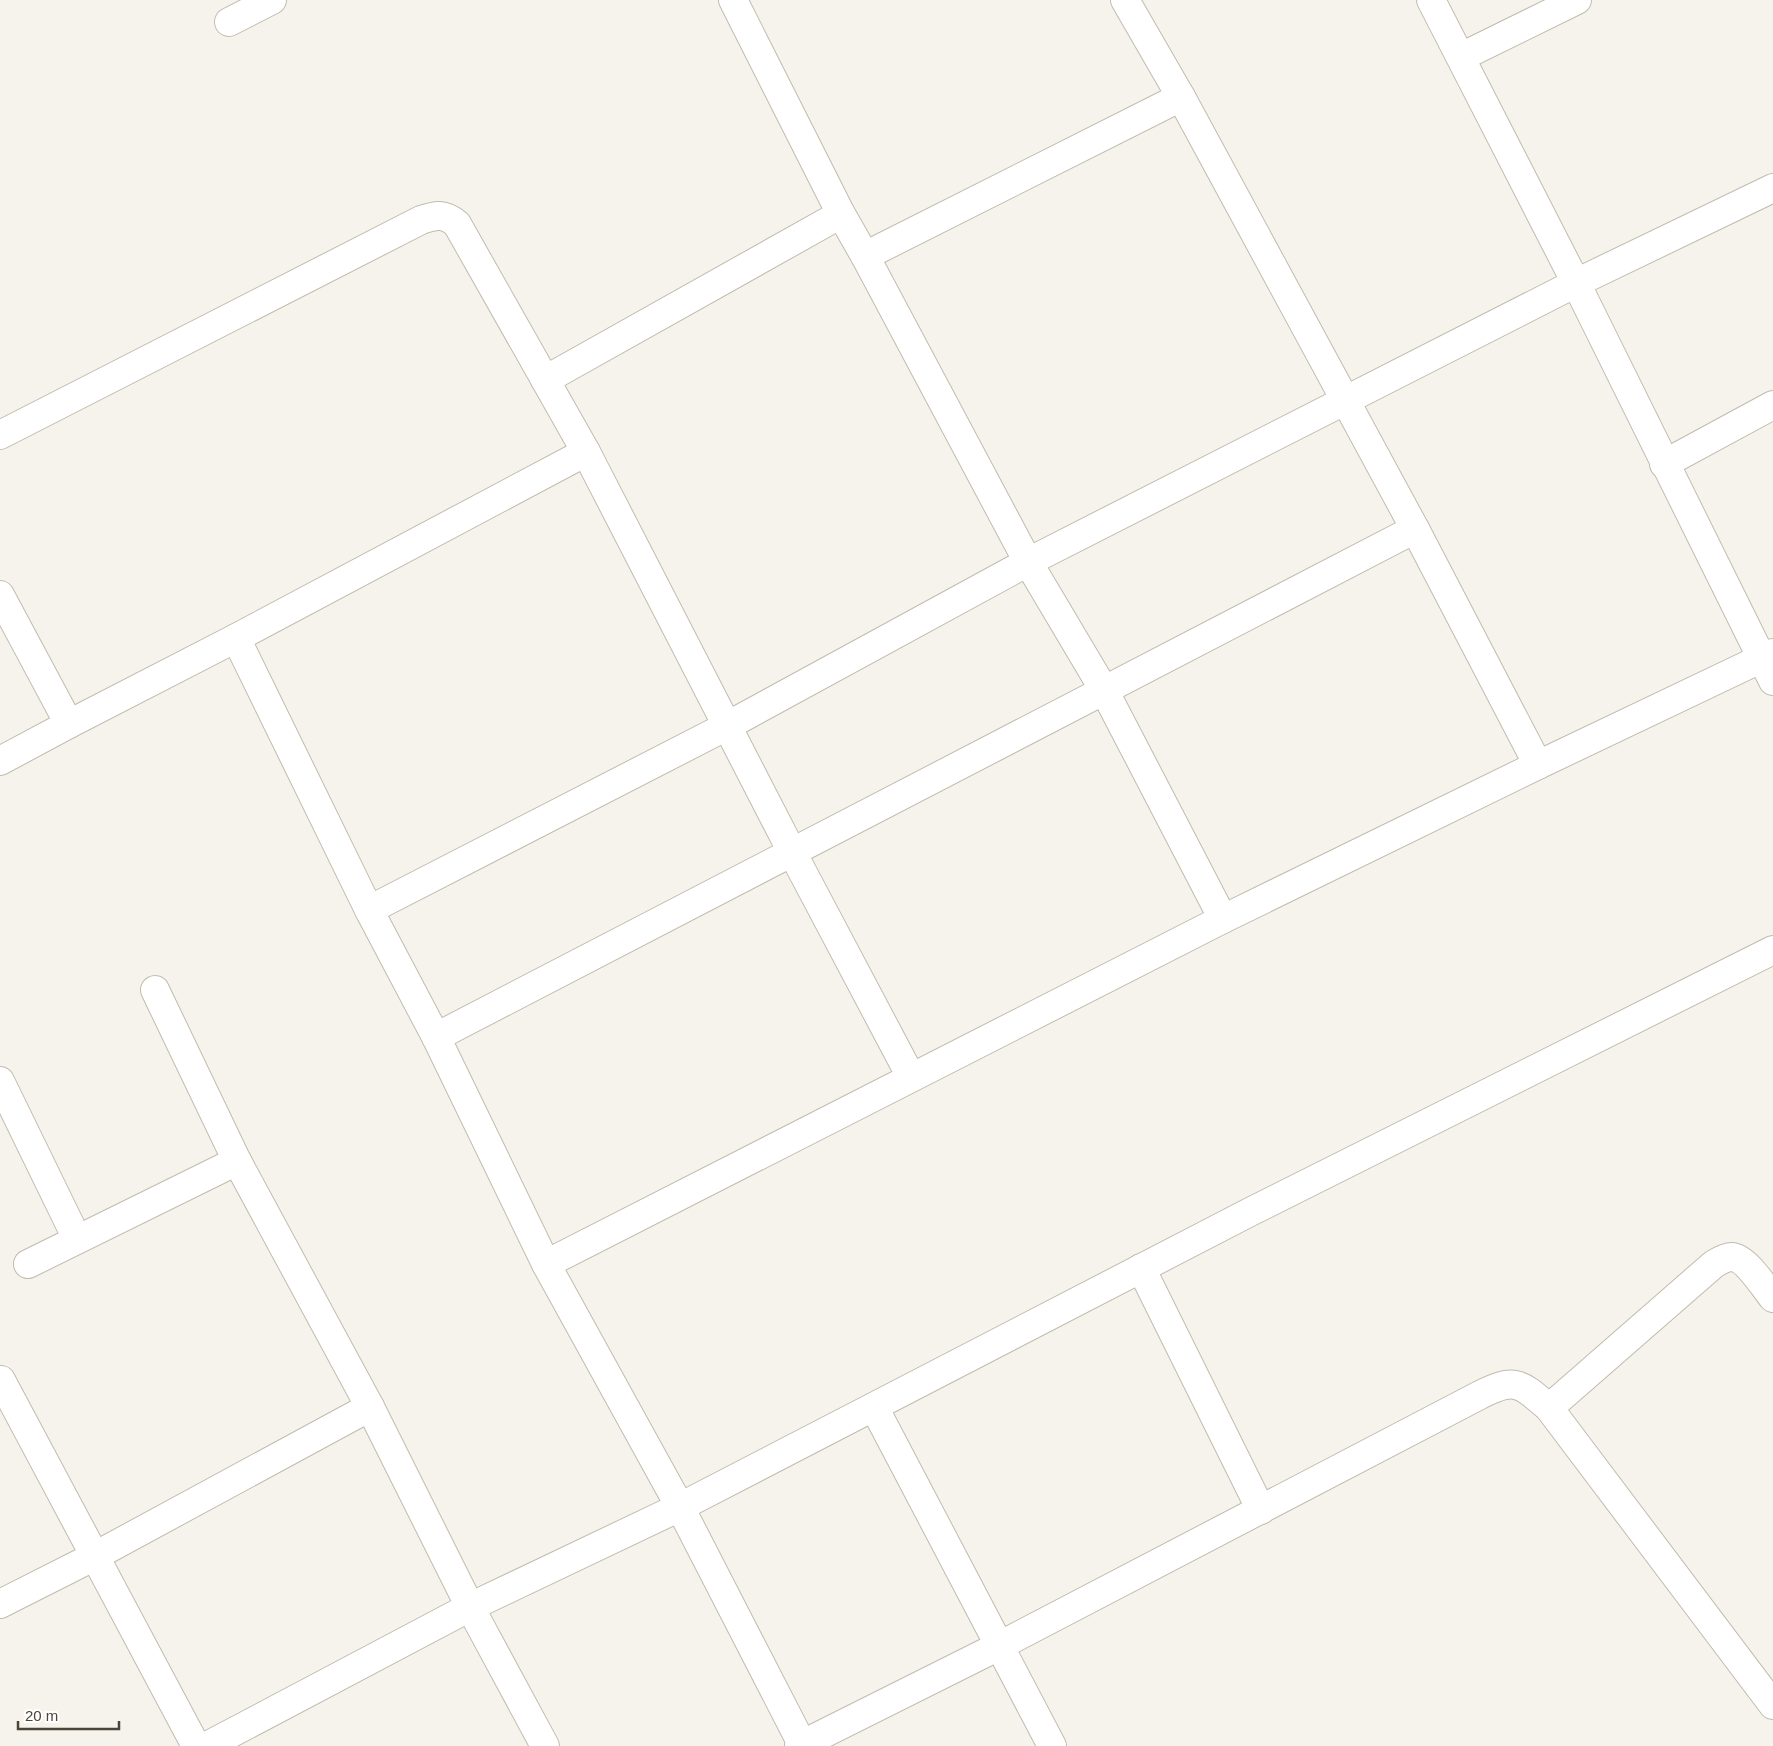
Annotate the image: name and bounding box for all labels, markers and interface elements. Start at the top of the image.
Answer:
scale bar [18,1698,119,1730]
text: 20 m [25,1707,58,1724]

